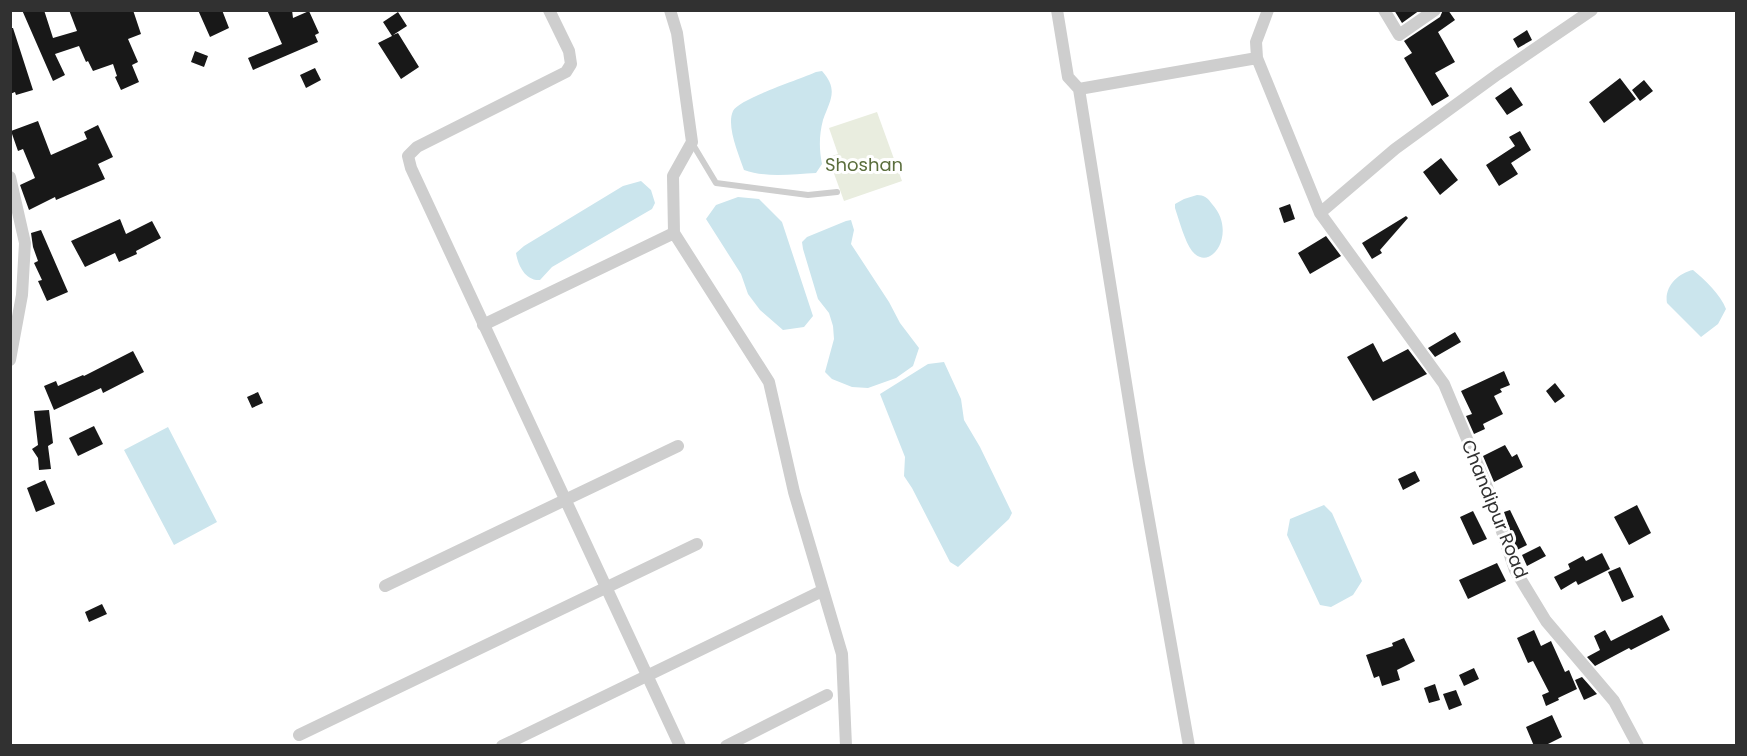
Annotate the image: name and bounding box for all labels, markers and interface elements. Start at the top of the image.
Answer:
park label: Shoshan [825,152,903,177]
street label: Chandipur Road [1456,436,1534,582]

